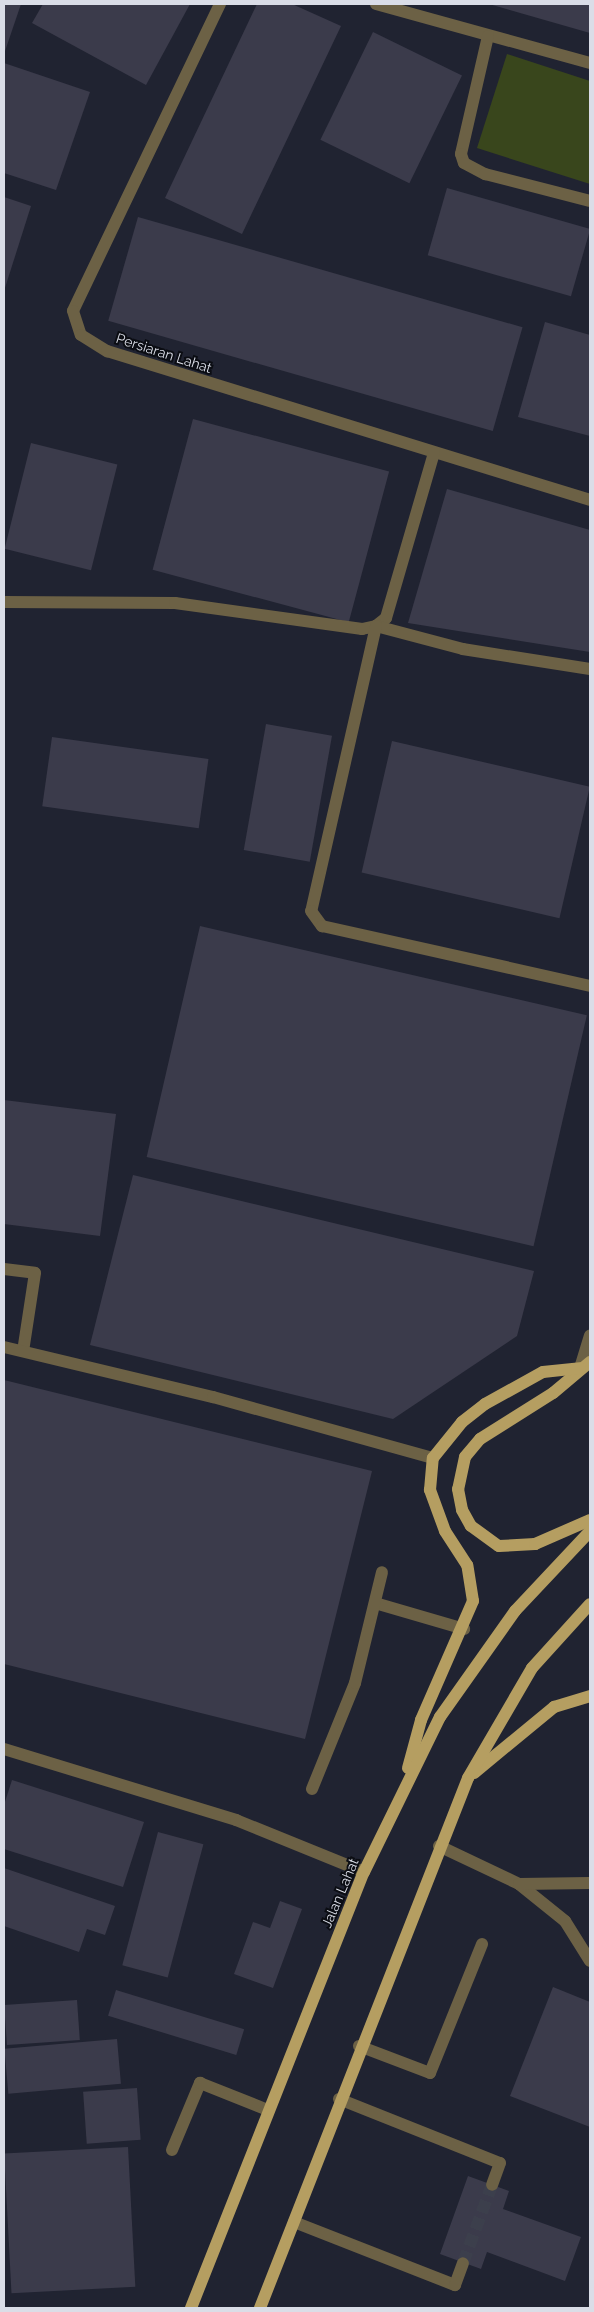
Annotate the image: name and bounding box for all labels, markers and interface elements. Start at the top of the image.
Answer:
street label: Persiaran Lahat [114,330,214,376]
street label: Jalan Lahat [318,1856,362,1930]

